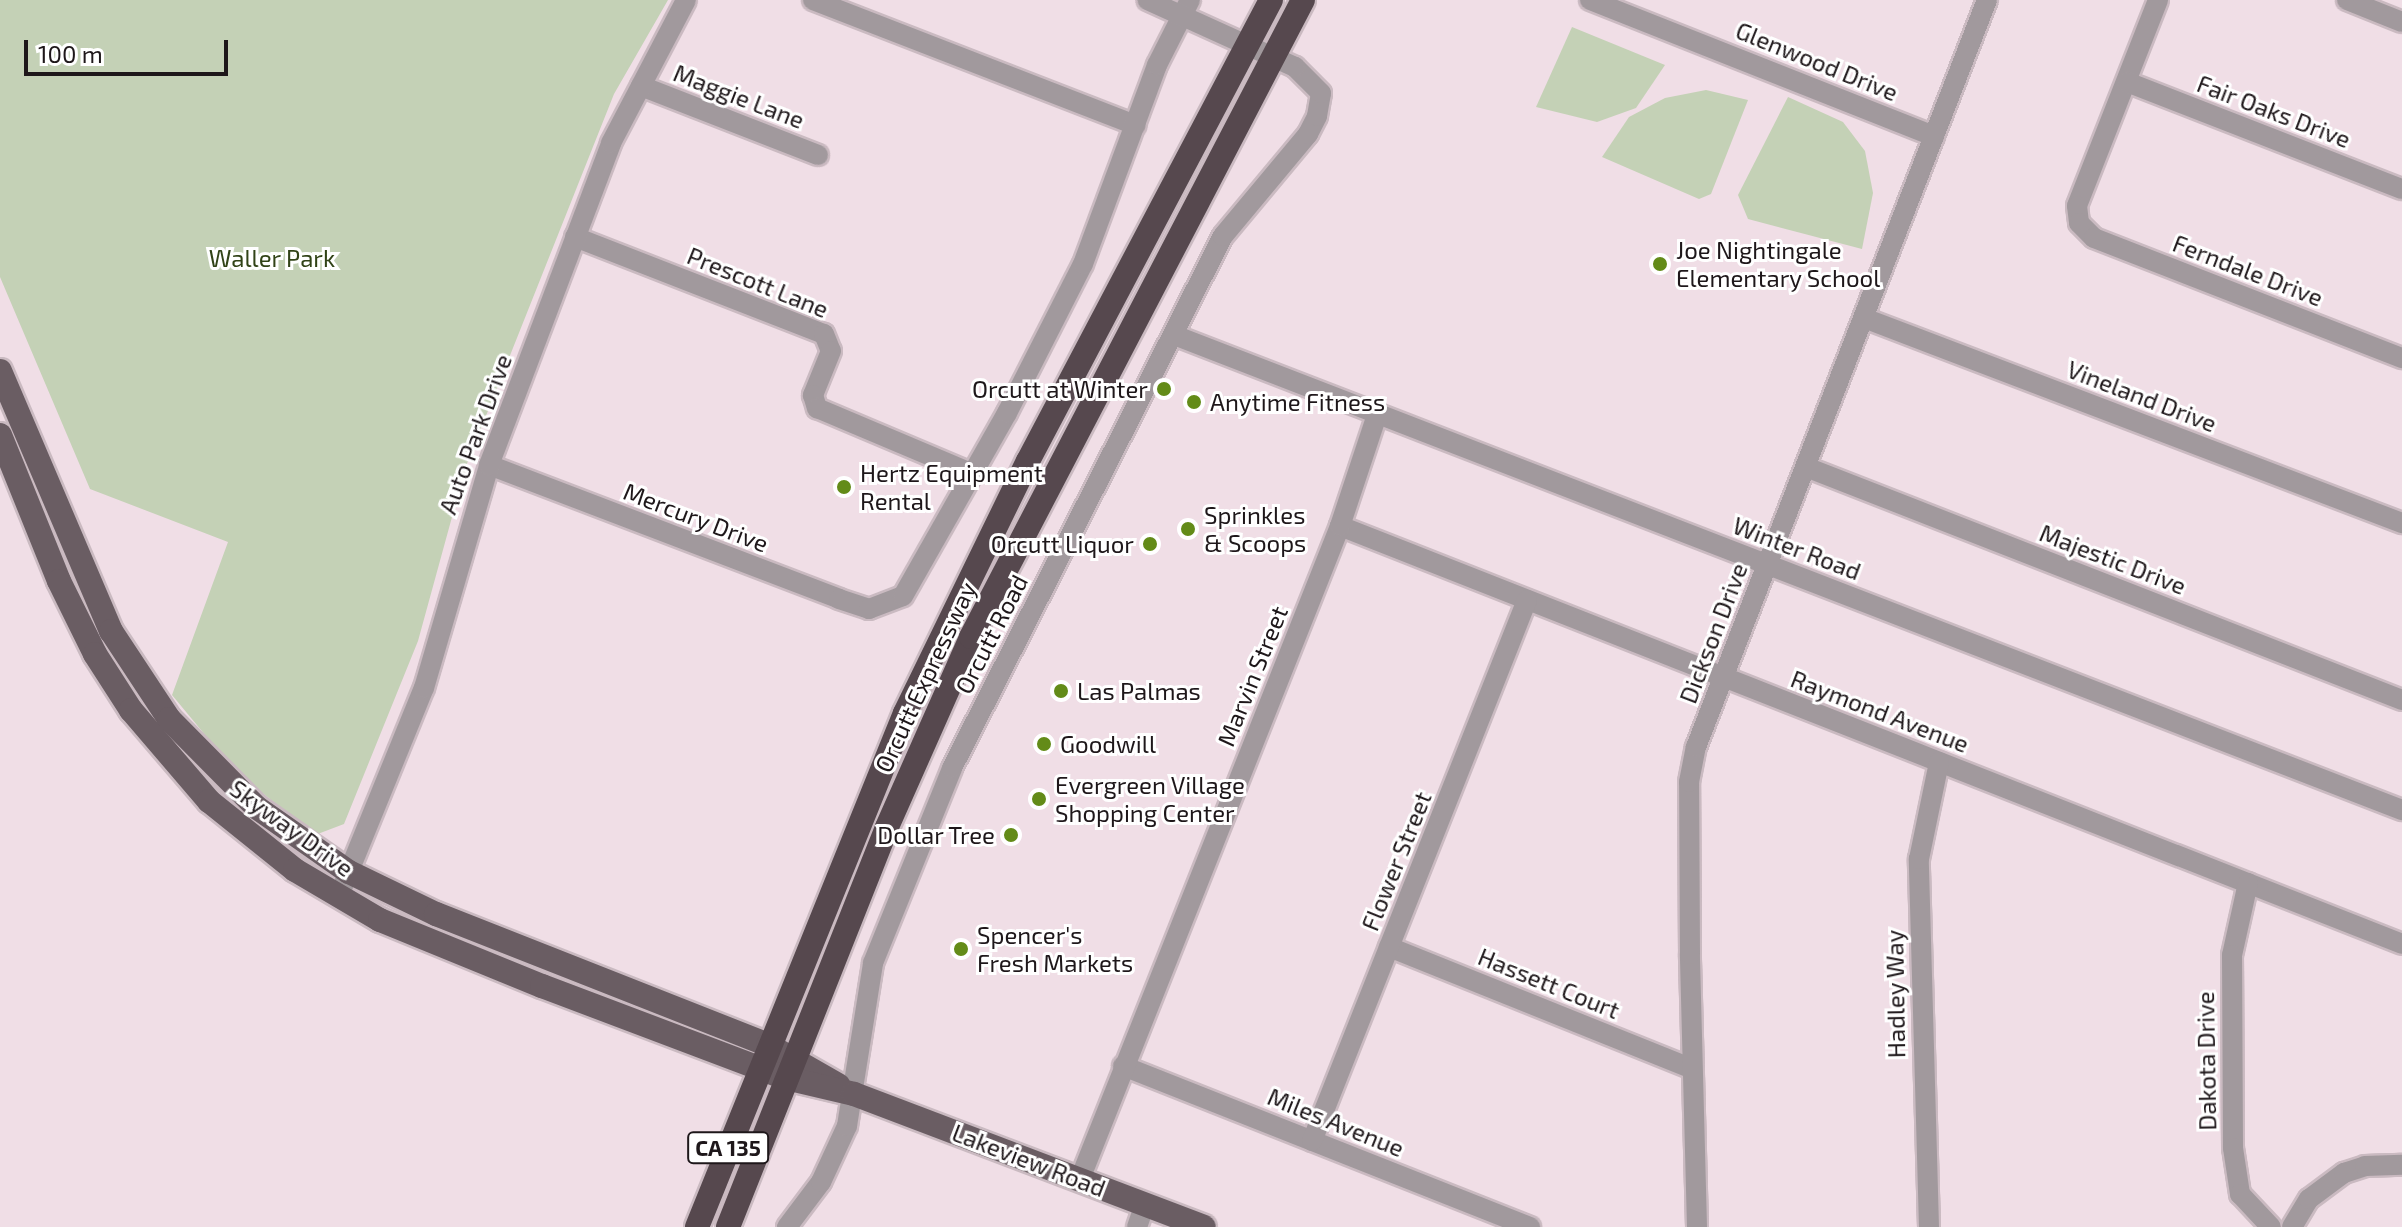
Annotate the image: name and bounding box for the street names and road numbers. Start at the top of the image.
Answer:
street label: Glenwood Drive [1732,15,1902,107]
street label: Maggie Lane [670,58,808,134]
street label: Fair Oaks Drive [2193,68,2355,154]
street label: Ferndale Drive [2169,228,2327,312]
street label: Prescott Lane [683,241,833,323]
street label: Auto Park Drive [433,350,517,518]
street label: Vineland Drive [2063,354,2221,438]
street label: Mercury Drive [619,476,773,558]
street label: Winter Road [1729,510,1865,586]
street label: Majestic Drive [2036,518,2190,600]
street label: Dickson Drive [1673,559,1753,707]
street label: Orcutt Road [949,570,1033,698]
street label: Orcutt Expressway [868,577,982,777]
street label: Marvin Street [1211,602,1293,750]
street label: Raymond Avenue [1787,664,1973,758]
street label: Skyway Drive [224,773,360,883]
street label: Flower Street [1355,787,1437,935]
street label: Hadley Way [1879,929,1911,1059]
street label: Hassett Court [1474,942,1624,1024]
street label: Dakota Drive [2190,991,2222,1131]
street label: Miles Avenue [1263,1081,1409,1163]
street label: Lakeview Road [948,1118,1110,1202]
road number: CA 135 [686,1130,770,1166]

